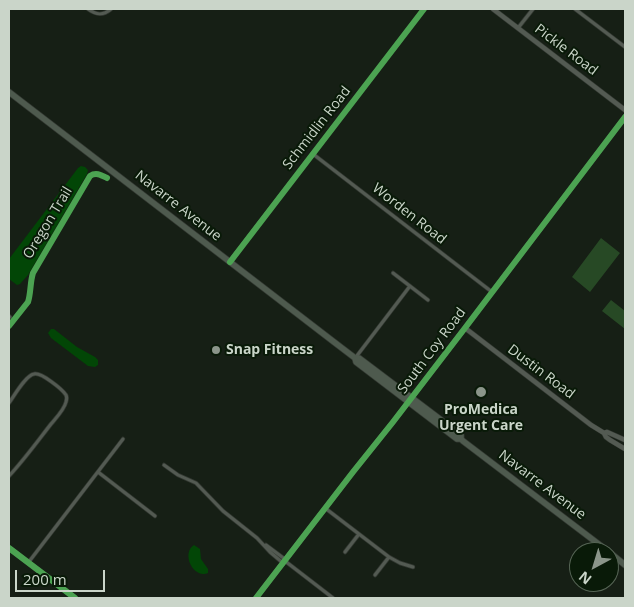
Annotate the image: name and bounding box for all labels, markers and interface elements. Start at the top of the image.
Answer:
street label: Pickle Road [531,21,601,79]
street label: Schmidlin Road [279,83,355,173]
street label: Navarre Avenue [132,167,224,245]
street label: Worden Road [369,180,449,248]
street label: Oregon Trail [20,184,76,262]
street label: South Coy Road [394,305,470,397]
street label: Dustin Road [504,341,578,403]
place label: Snap Fitness [226,342,313,358]
marker: Snap Fitness [210,344,222,356]
marker: ProMedica Urgent Care [474,385,488,399]
place label: ProMedica Urgent Care [439,402,523,434]
street label: Navarre Avenue [495,447,589,523]
north arrow [569,542,619,592]
scale bar [18,560,108,592]
text: N [574,567,595,589]
text: 200 m [23,569,67,589]

